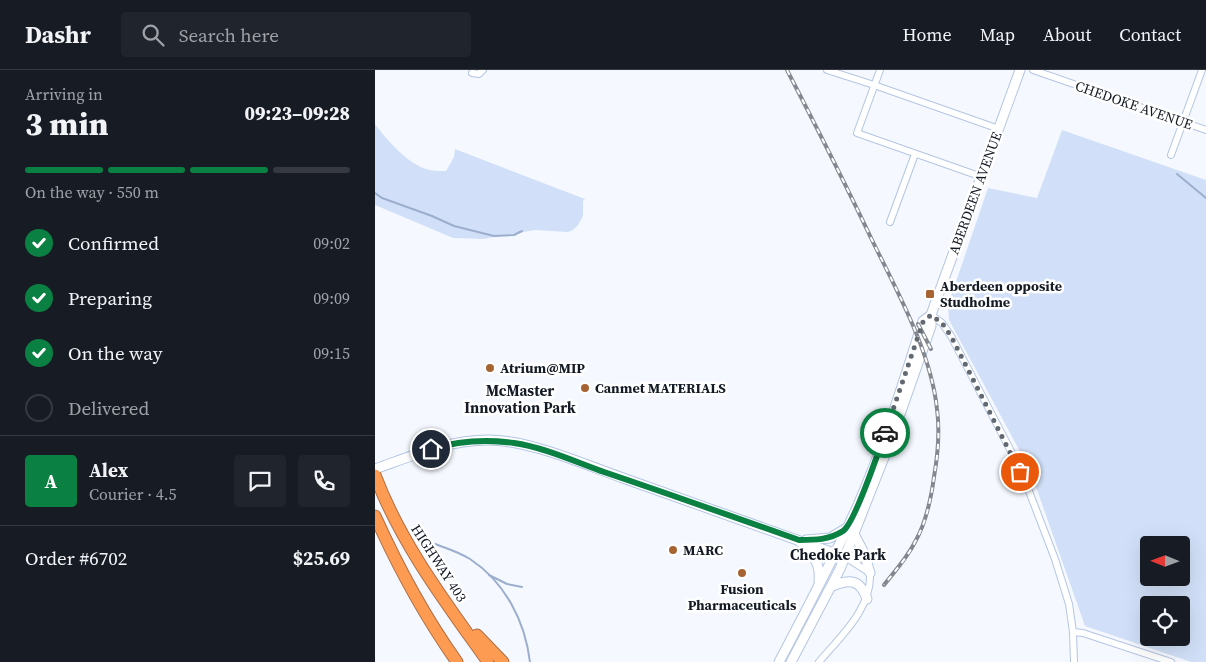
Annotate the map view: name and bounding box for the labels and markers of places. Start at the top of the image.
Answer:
place label: Aberdeen opposite Studholme [940,276,1062,312]
marker: Aberdeen opposite Studholme [924,288,936,300]
place label: Atrium@MIP [500,358,585,378]
marker: Atrium@MIP [484,362,496,374]
place label: Canmet MATERIALS [595,378,726,398]
marker: Canmet MATERIALS [579,382,591,394]
pin [410,428,452,470]
pin [999,451,1041,493]
place label: MARC [683,540,723,560]
marker: MARC [667,544,679,556]
marker: Fusion Pharmaceuticals [736,567,748,579]
place label: Fusion Pharmaceuticals [688,579,797,615]

